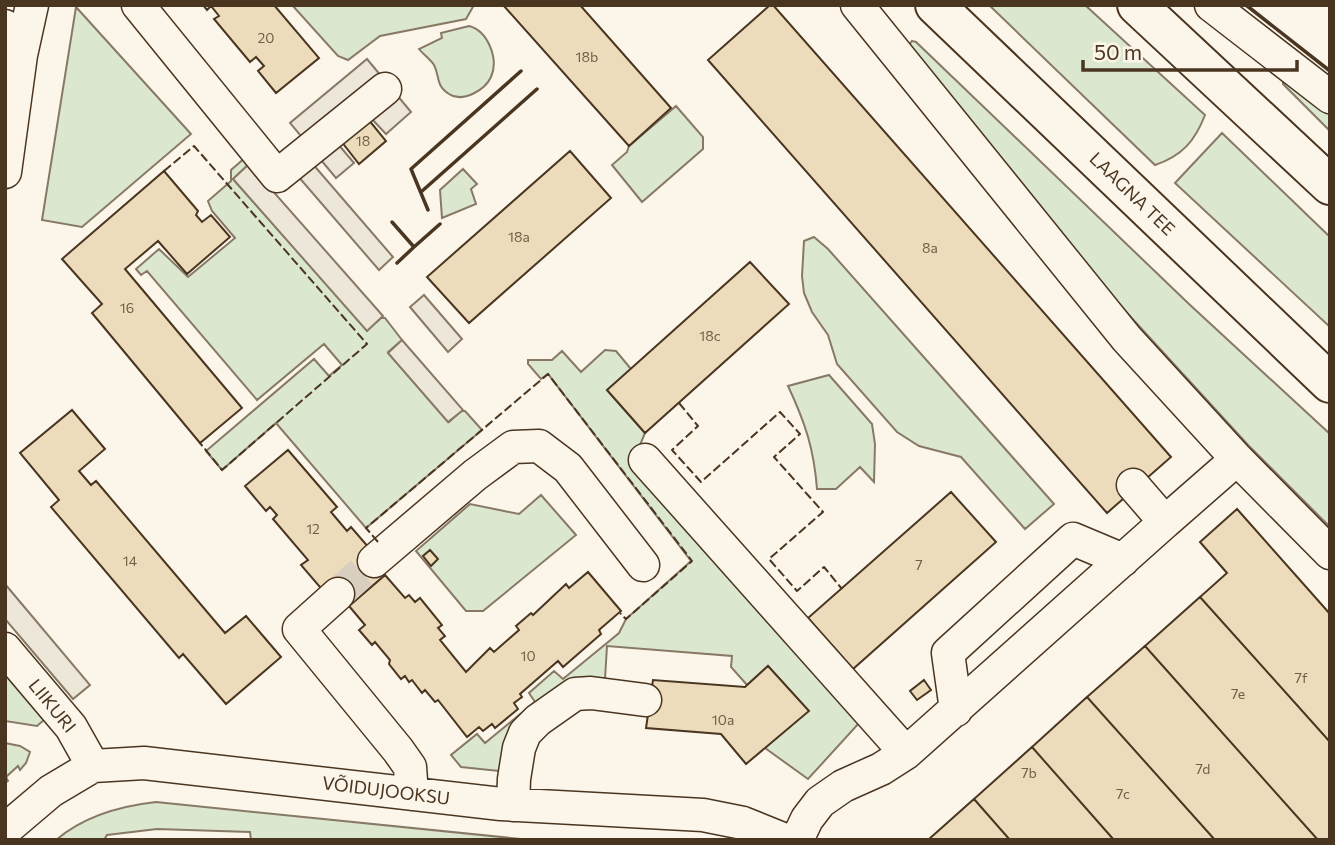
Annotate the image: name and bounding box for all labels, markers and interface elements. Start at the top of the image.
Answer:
scale bar [1083,28,1296,72]
house number: 20 [258,29,274,46]
text: 50 m [1094,39,1142,64]
house number: 18b [576,48,598,65]
house number: 18 [356,132,370,149]
street label: LAAGNA TEE [1085,147,1180,239]
house number: 18a [508,228,530,245]
house number: 8a [922,239,938,256]
house number: 16 [120,299,134,316]
house number: 18c [699,327,721,344]
house number: 12 [306,520,320,537]
house number: 14 [123,552,138,569]
house number: 7 [915,556,923,573]
house number: 10 [520,647,536,664]
house number: 7f [1295,669,1308,686]
street label: LIIKURI [25,674,81,737]
house number: 7e [1231,685,1245,702]
house number: 10a [712,711,734,728]
house number: 7d [1196,760,1210,777]
house number: 7b [1021,764,1037,781]
street label: VÕIDUJOOKSU [321,771,451,809]
house number: 7c [1116,785,1130,802]

